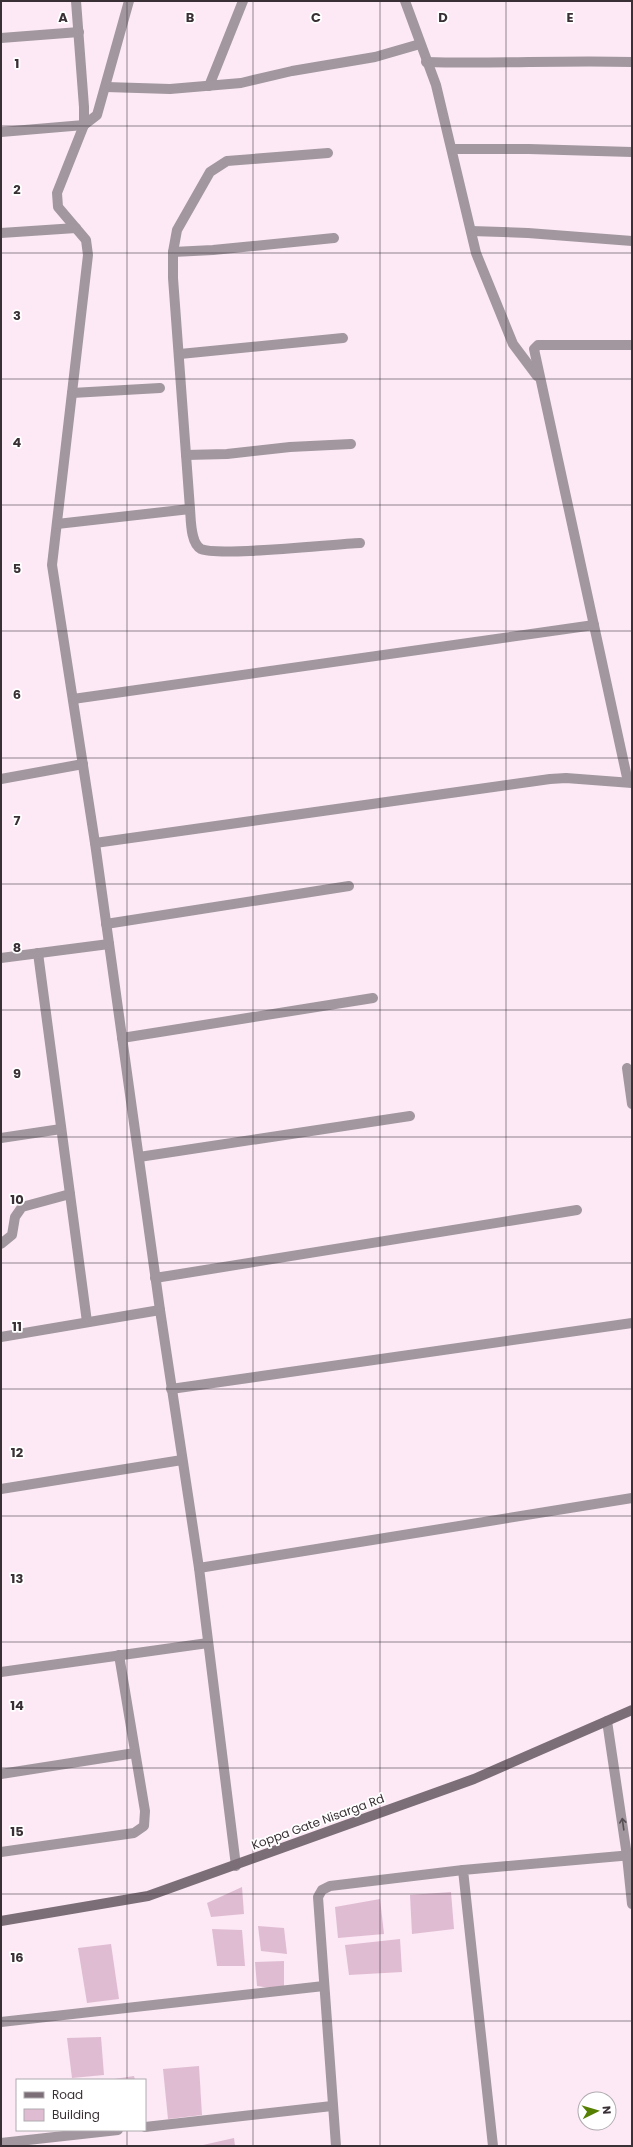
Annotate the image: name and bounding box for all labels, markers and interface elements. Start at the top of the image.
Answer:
text: A [58,8,68,27]
text: B [186,8,195,27]
text: C [311,8,321,27]
text: D [438,8,448,27]
text: E [566,8,574,27]
text: 1 [15,54,19,73]
text: 2 [13,180,21,199]
text: 3 [13,306,21,325]
text: 4 [13,433,22,452]
text: 5 [13,559,21,578]
text: 6 [13,685,21,704]
text: 7 [14,811,21,830]
text: 8 [13,938,21,957]
text: 9 [13,1064,21,1083]
text: 10 [10,1190,24,1209]
text: 11 [12,1317,22,1336]
text: 12 [11,1443,24,1462]
text: 13 [11,1569,24,1588]
text: 14 [10,1696,24,1715]
street label: Koppa Gate Nisarga Rd [249,1790,386,1853]
one-way arrow [619,1817,627,1830]
text: 15 [10,1822,24,1841]
text: 16 [10,1948,24,1967]
legend [16,2079,146,2131]
text: Road [52,2086,83,2103]
north arrow [577,2091,617,2131]
text: N [599,2105,615,2115]
text: Building [52,2106,100,2123]

